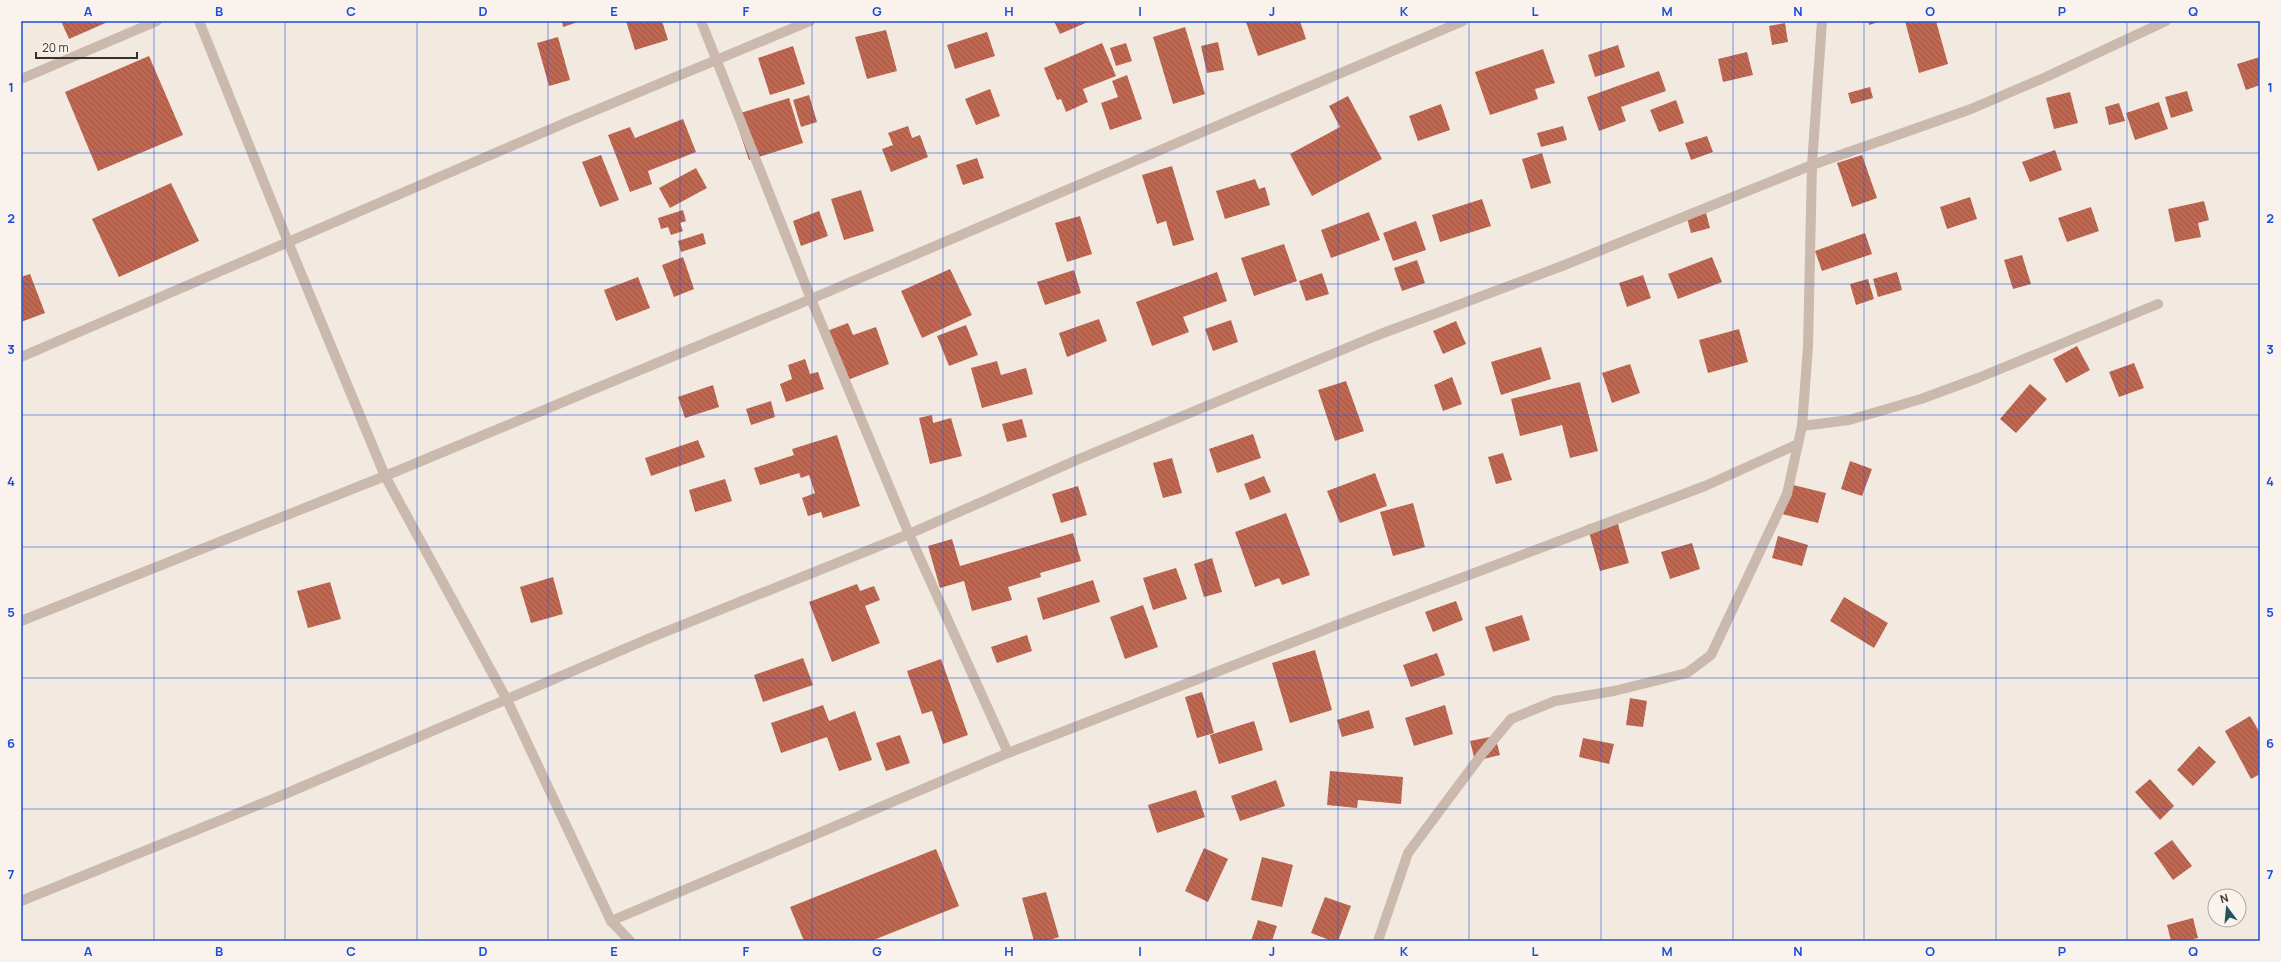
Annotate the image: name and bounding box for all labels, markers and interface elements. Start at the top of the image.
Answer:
text: A [84,2,93,20]
text: B [215,2,223,20]
text: C [346,2,356,20]
text: D [478,2,488,20]
text: E [610,2,618,20]
text: F [743,2,750,20]
text: G [872,2,882,20]
text: H [1004,2,1014,20]
text: I [1138,2,1142,20]
text: J [1269,2,1275,20]
text: K [1400,2,1409,20]
text: L [1532,2,1539,20]
text: M [1661,2,1673,20]
text: N [1793,2,1803,20]
text: O [1925,2,1935,20]
text: P [2058,2,2066,20]
text: Q [2188,2,2198,20]
scale bar [36,34,137,60]
text: 20 m [42,39,69,56]
text: 1 [8,78,14,96]
text: 1 [2267,78,2273,96]
text: 2 [7,209,15,227]
text: 2 [2266,209,2274,227]
text: 3 [7,340,15,358]
text: 3 [2266,340,2274,358]
text: 4 [7,472,15,490]
text: 4 [2266,472,2274,490]
text: 5 [7,603,15,621]
text: 5 [2266,603,2274,621]
text: 6 [7,734,15,752]
text: 6 [2266,734,2274,752]
text: 7 [8,865,15,883]
text: 7 [2267,865,2274,883]
north arrow [2207,888,2247,928]
text: N [2218,890,2230,906]
text: A [84,942,93,960]
text: B [215,942,223,960]
text: C [346,942,356,960]
text: D [478,942,488,960]
text: E [610,942,618,960]
text: F [743,942,750,960]
text: G [872,942,882,960]
text: H [1004,942,1014,960]
text: I [1138,942,1142,960]
text: J [1269,942,1275,960]
text: K [1400,942,1409,960]
text: L [1532,942,1539,960]
text: M [1661,942,1673,960]
text: N [1793,942,1803,960]
text: O [1925,942,1935,960]
text: P [2058,942,2066,960]
text: Q [2188,942,2198,960]

